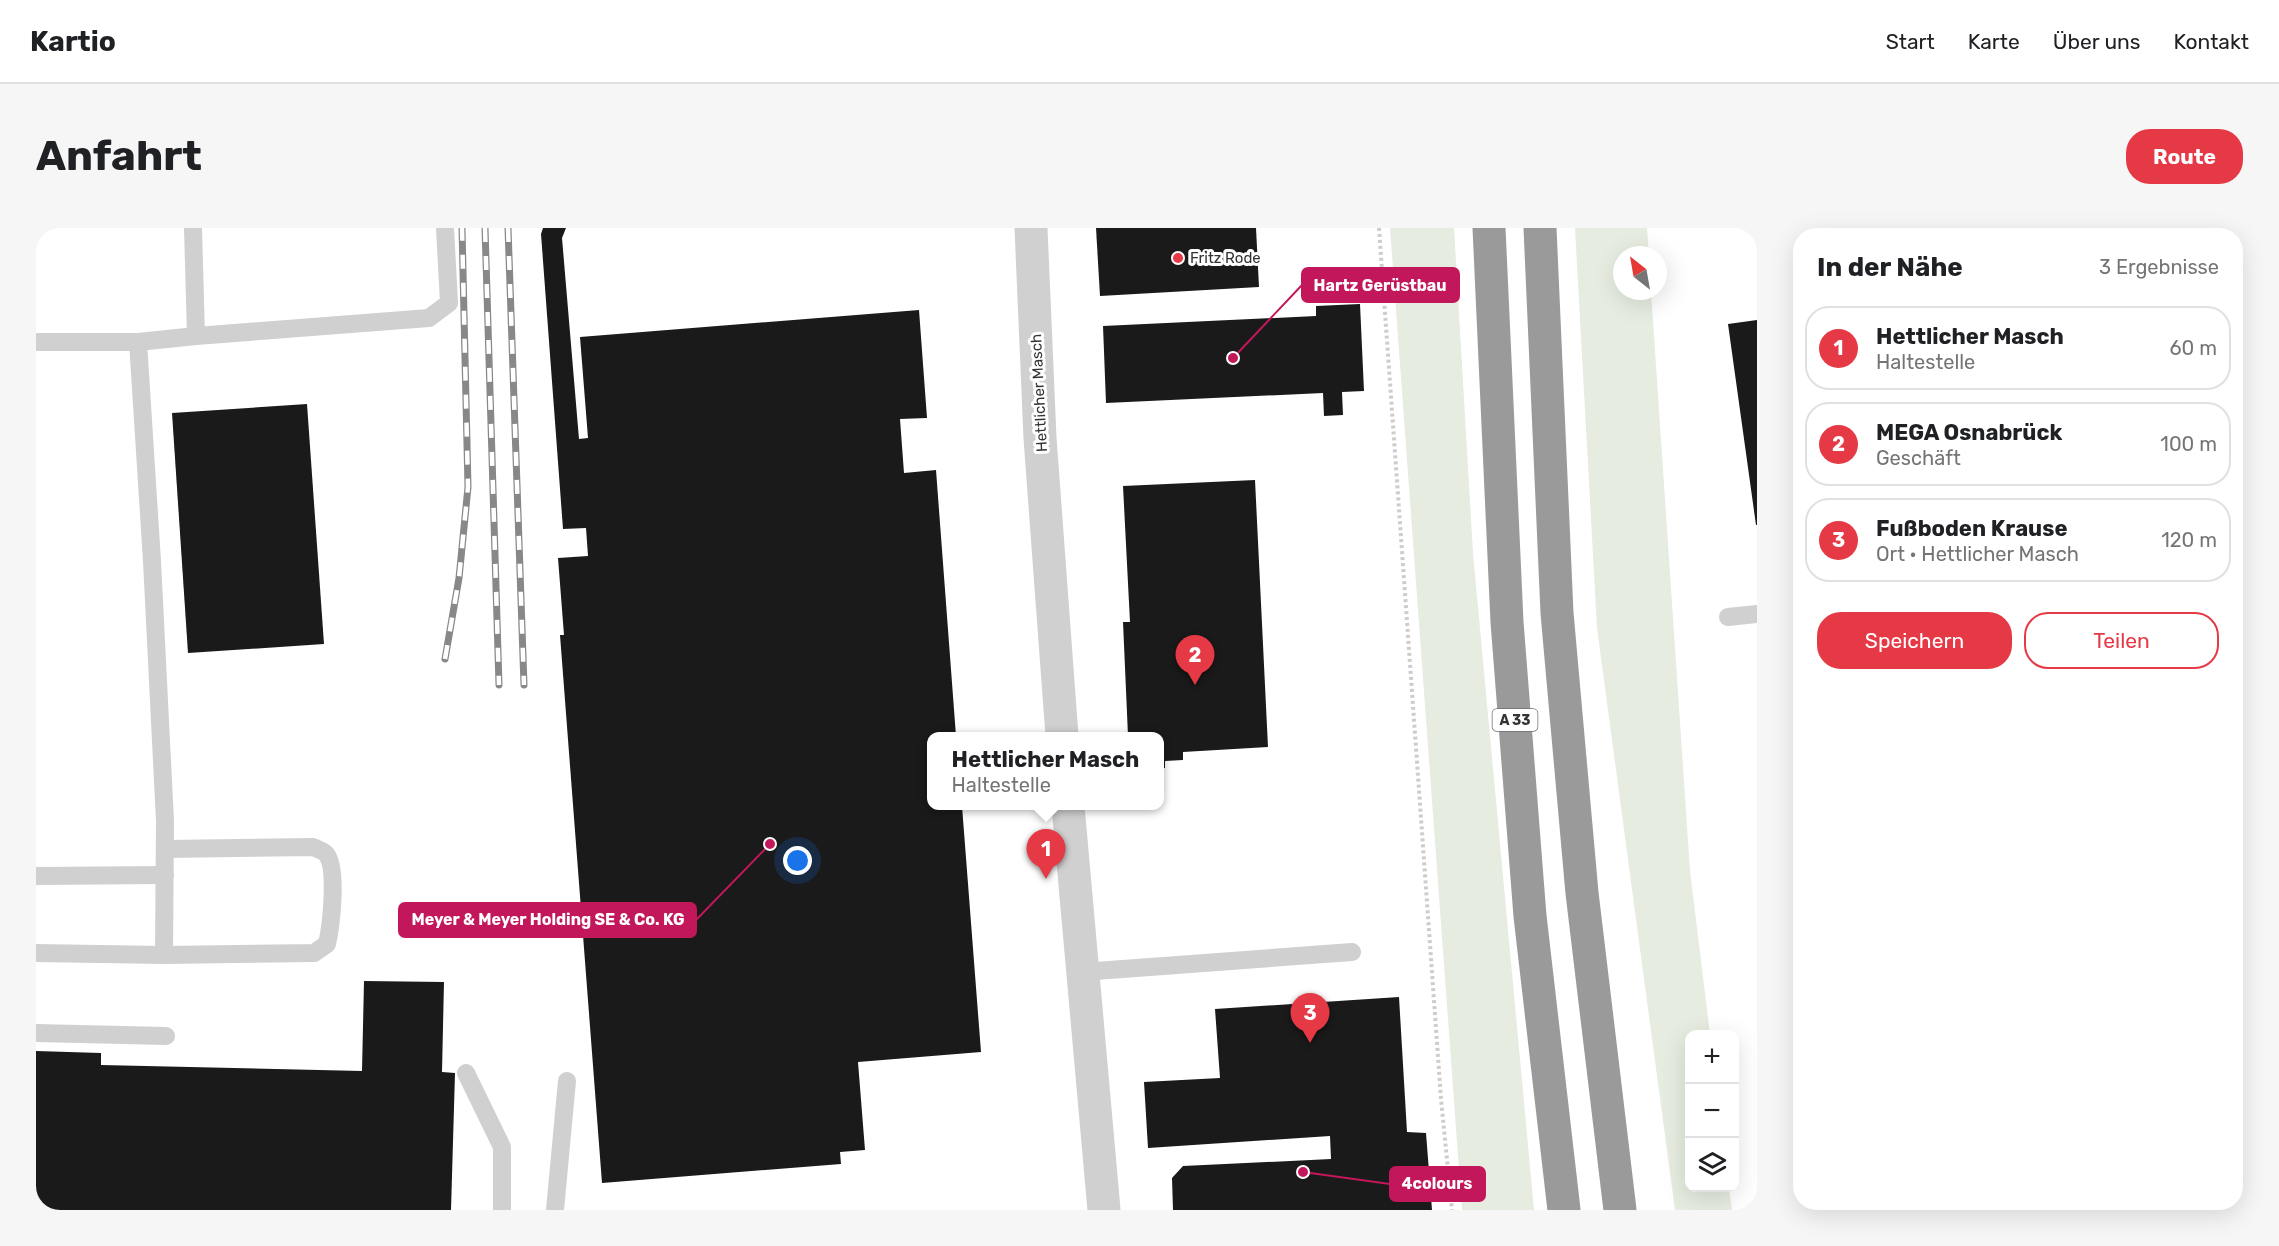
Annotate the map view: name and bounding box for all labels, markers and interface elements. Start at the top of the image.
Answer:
text: Kartio [30,25,116,58]
text: Start [1886,29,1935,54]
text: Karte [1968,29,2020,54]
text: Über uns [2053,29,2141,54]
text: Kontakt [2174,29,2249,54]
button: Route [2126,129,2243,184]
text: Anfahrt [36,131,202,181]
north arrow [1613,246,1667,300]
place label: Fritz Rode [1190,249,1261,267]
marker: Fritz Rode [1171,251,1185,265]
text: In der Nähe [1817,252,1963,283]
text: 3 Ergebnisse [2099,255,2219,279]
callout: Hartz Gerüstbau [1302,268,1459,302]
text: Hartz Gerüstbau [1314,276,1446,295]
text: Hettlicher Masch [1876,323,2064,350]
street label: Hettlicher Masch [1027,334,1051,452]
text: 1 [1834,336,1843,360]
text: 60 m [2170,336,2217,360]
text: Haltestelle [1876,350,1975,374]
text: MEGA Osnabrück [1876,419,2062,446]
text: 2 [1832,432,1845,456]
text: 100 m [2160,432,2217,456]
text: Geschäft [1876,446,1961,470]
text: Fußboden Krause [1876,515,2067,542]
text: 3 [1832,528,1845,552]
text: 120 m [2161,528,2217,552]
text: Ort · Hettlicher Masch [1876,542,2079,566]
button: Speichern [1817,612,2012,669]
button: Teilen [2024,612,2219,669]
pin: 2 [1176,636,1214,685]
road number: A 33 [1492,709,1538,731]
popup [927,732,1164,810]
text: Hettlicher Masch [952,746,1139,773]
text: Haltestelle [952,773,1051,797]
pin: 1 [1026,830,1066,879]
your location [783,846,812,875]
callout: Meyer & Meyer Holding SE & Co. KG [399,903,696,937]
text: Meyer & Meyer Holding SE & Co. KG [412,910,685,929]
pin: 3 [1290,994,1330,1043]
map controls [1685,1030,1739,1192]
button: + [1685,1030,1739,1084]
button: − [1685,1084,1739,1138]
button: layers [1685,1138,1739,1192]
callout: 4colours [1390,1167,1485,1201]
text: 4colours [1402,1174,1473,1193]

